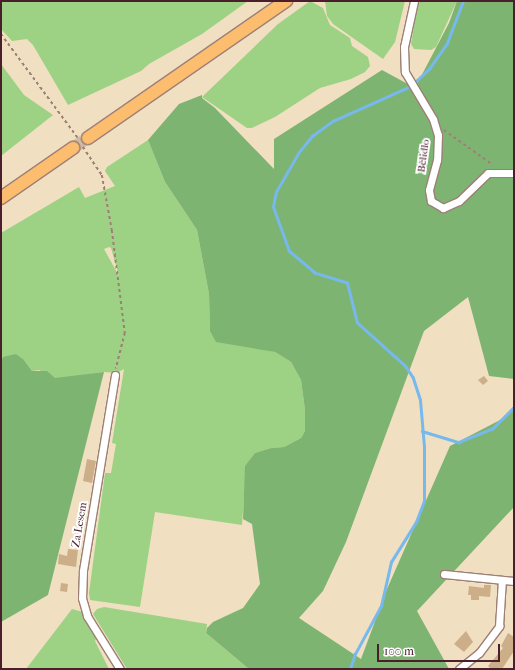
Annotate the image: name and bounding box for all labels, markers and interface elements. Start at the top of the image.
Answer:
street label: Bělidlo [415,139,433,173]
street label: Za Lesem [70,501,90,549]
scale bar [379,636,502,662]
text: 100 m [384,644,414,658]

